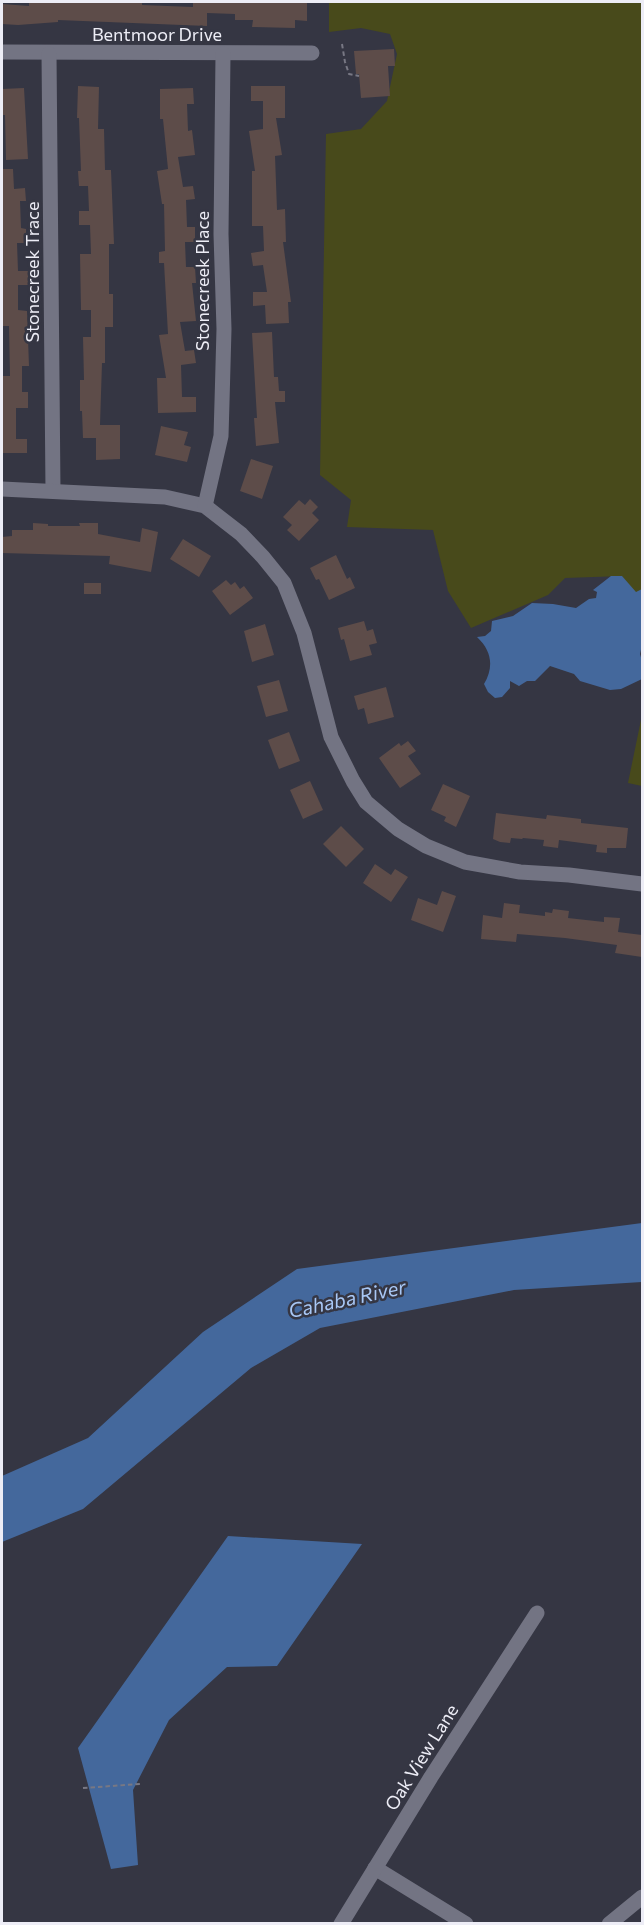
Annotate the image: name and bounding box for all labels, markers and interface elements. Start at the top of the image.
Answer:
street label: Bentmoor Drive [92,23,222,45]
street label: Stonecreek Trace [21,201,43,343]
street label: Stonecreek Place [191,211,213,351]
water label: Cahaba River [286,1274,409,1322]
street label: Oak View Lane [380,1700,462,1814]

